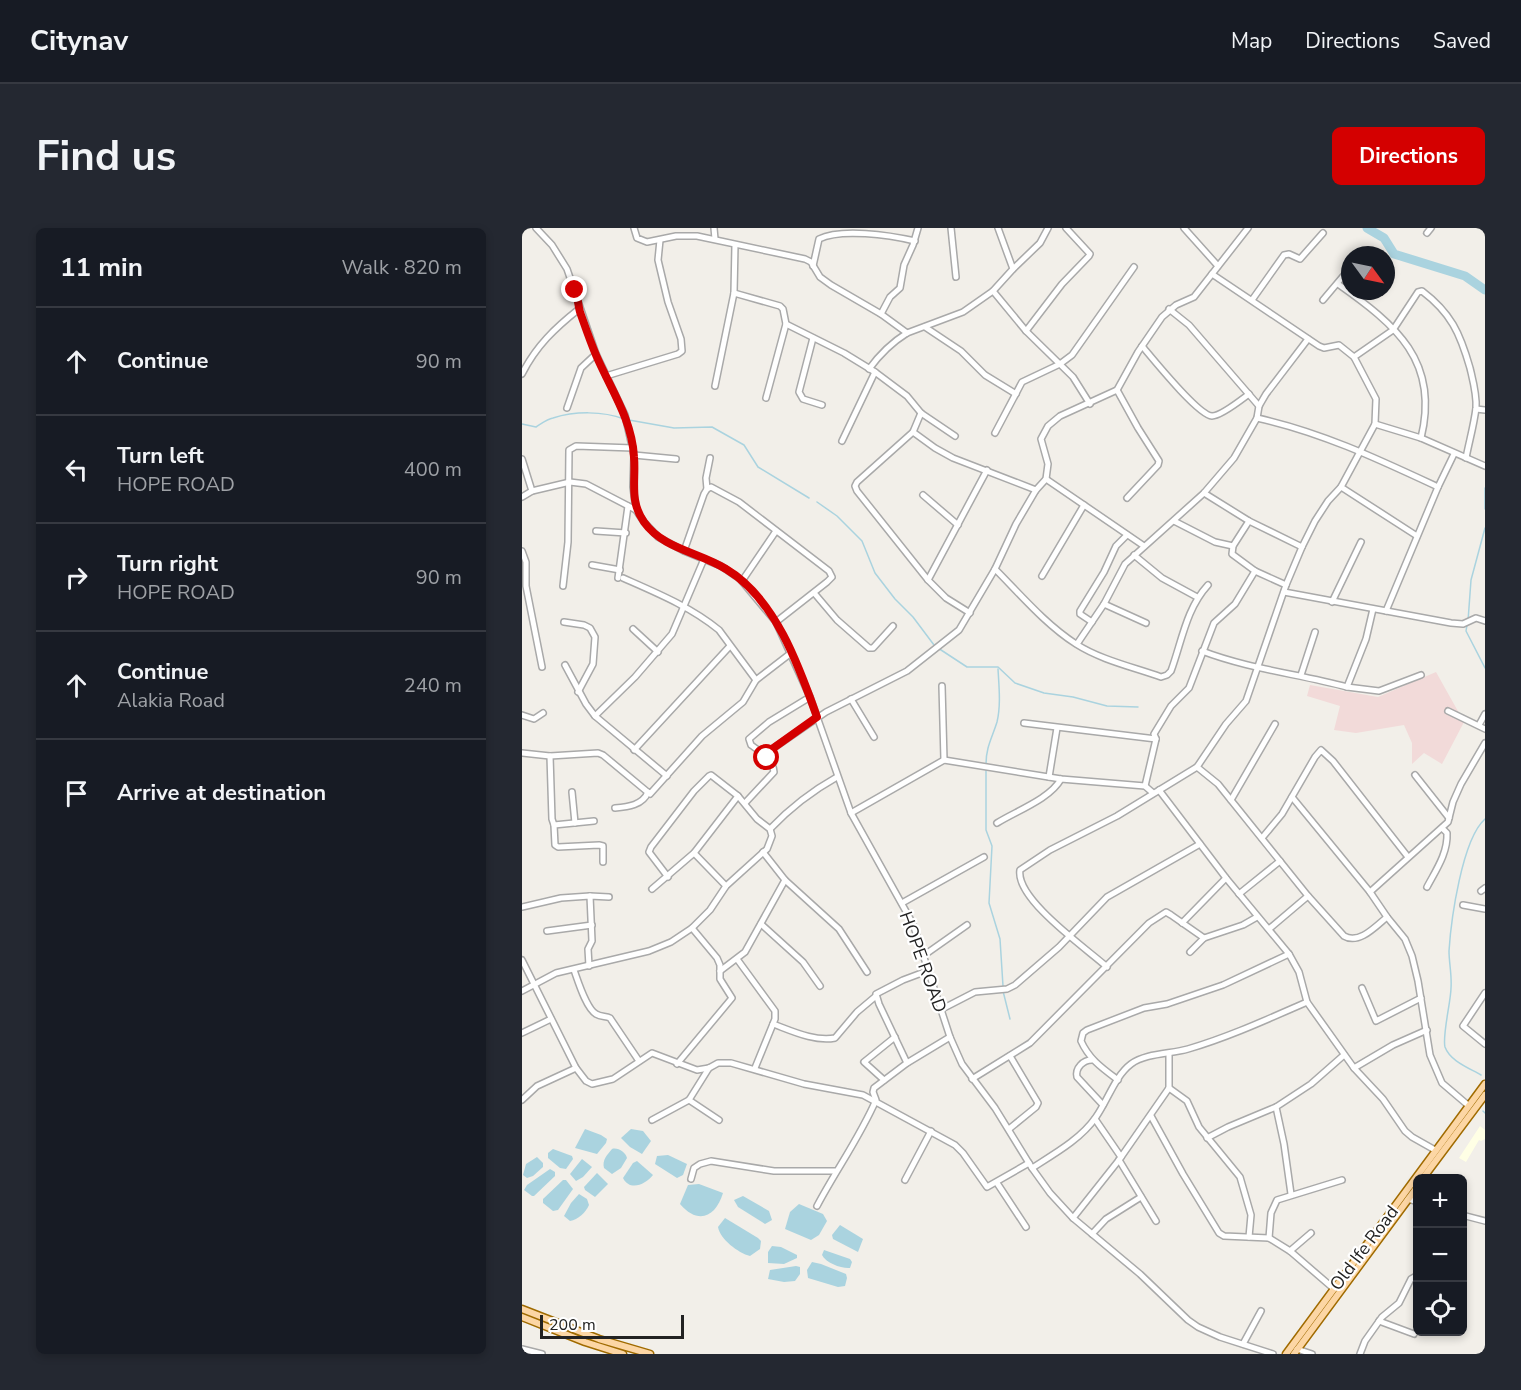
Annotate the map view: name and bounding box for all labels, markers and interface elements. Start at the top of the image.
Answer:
text: Citynav [30,22,128,60]
text: Map [1231,27,1272,55]
text: Directions [1305,27,1400,55]
text: Saved [1433,27,1491,55]
button: Directions [1332,127,1485,185]
text: Find us [36,128,176,185]
north arrow [1341,246,1395,300]
text: 11 min [60,250,143,285]
text: Walk · 820 m [342,254,462,281]
route end [561,276,587,302]
icon: ahead [60,345,93,378]
text: Continue [117,346,208,376]
text: 90 m [416,348,462,375]
text: Turn left [117,441,204,471]
icon: left [60,453,93,486]
text: 400 m [404,456,462,483]
text: HOPE ROAD [117,471,235,498]
text: Turn right [117,549,218,579]
icon: right [60,561,93,594]
text: 90 m [416,564,462,591]
text: HOPE ROAD [117,579,235,606]
text: Continue [117,657,208,687]
icon: ahead [60,669,93,702]
text: 240 m [404,672,462,699]
text: Alakia Road [117,687,225,714]
route start [753,744,779,770]
icon: arrive [60,777,93,810]
text: Arrive at destination [117,778,326,808]
street label: HOPE ROAD [894,908,952,1016]
map controls [1413,1174,1467,1336]
button: + [1413,1174,1467,1228]
street label: Old Ife Road [1324,1201,1404,1295]
button: − [1413,1228,1467,1282]
button: locate [1413,1282,1467,1336]
scale bar [540,1312,684,1340]
text: 200 m [549,1314,596,1336]

